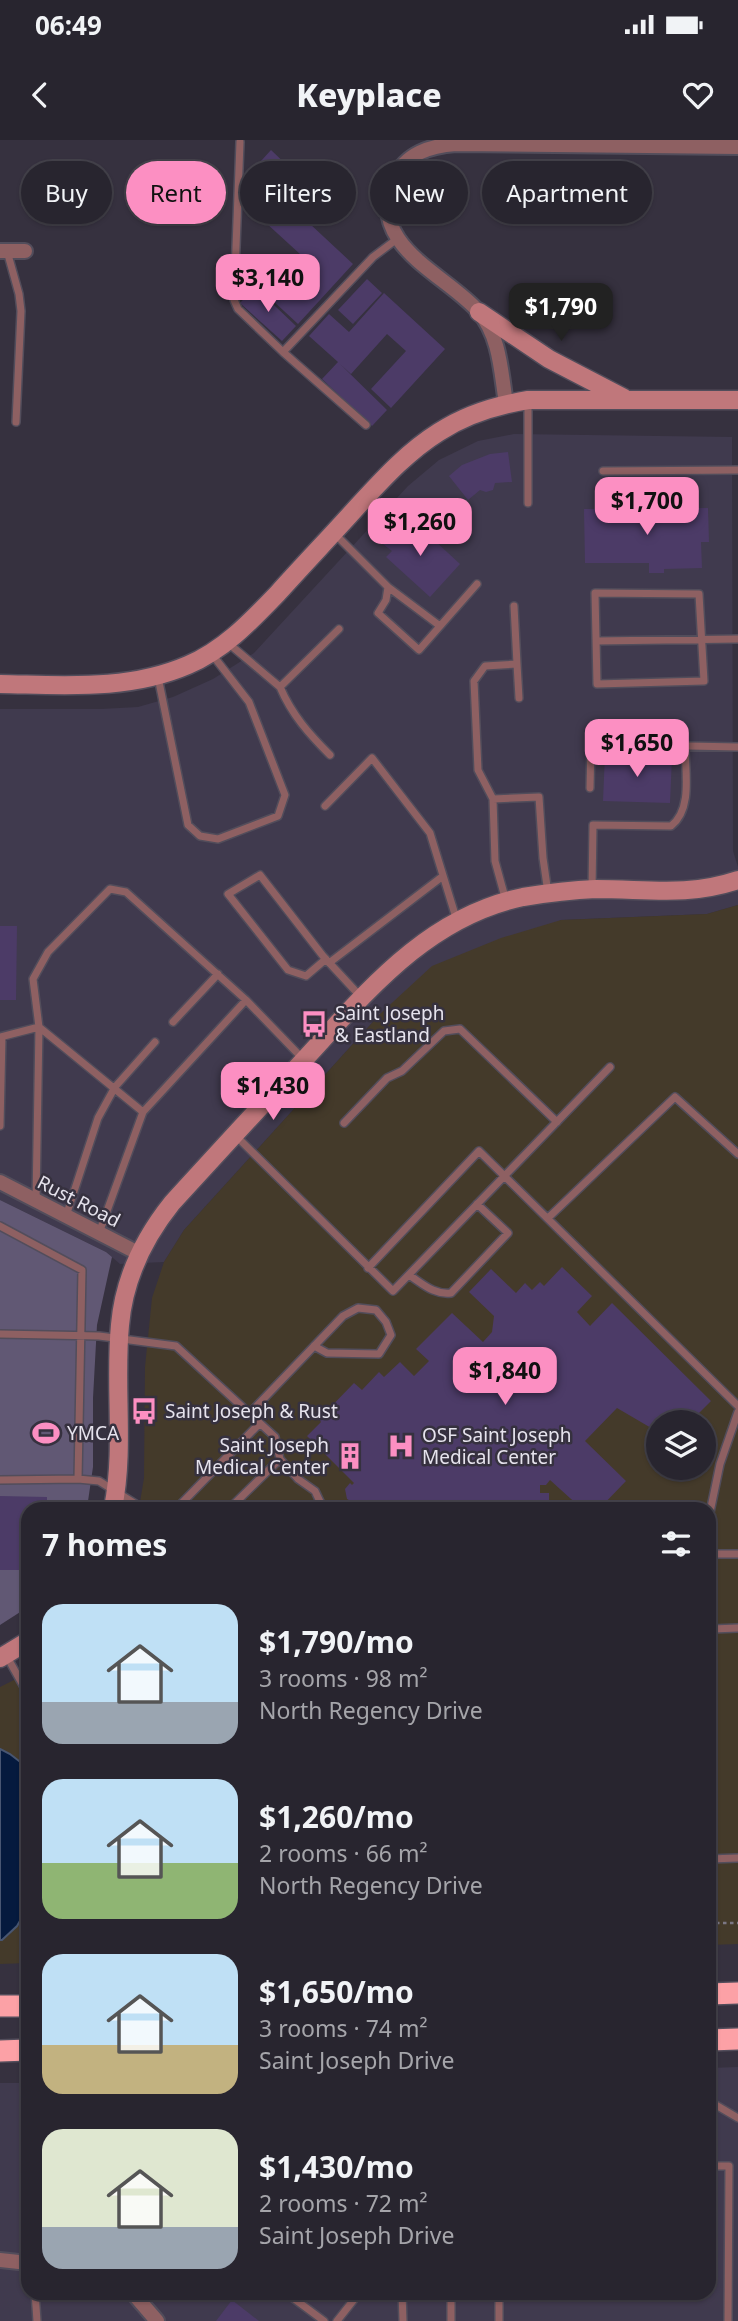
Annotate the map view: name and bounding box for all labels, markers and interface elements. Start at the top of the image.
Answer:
text: 06:49 [35,7,102,43]
text: Keyplace [296,73,442,116]
icon: back [21,76,59,114]
icon: heart [679,76,717,114]
chip: Buy [21,161,112,224]
chip: Rent [126,161,226,224]
chip: Filters [240,161,356,224]
chip: New [370,161,468,224]
chip: Apartment [482,161,652,224]
pin: $3,140 [211,254,325,314]
text: $3,140 [232,261,304,293]
pin: $1,790 [504,284,618,343]
text: $1,790 [525,290,597,322]
pin: $1,700 [590,478,704,537]
text: $1,700 [611,484,683,516]
pin: $1,260 [363,498,477,558]
text: $1,260 [384,505,456,537]
pin: $1,650 [580,720,694,779]
text: $1,650 [601,726,673,758]
place label: Saint Joseph & Eastland [335,1000,444,1048]
bus stop icon: Saint Joseph & Eastland [299,1009,329,1039]
pin: $1,430 [216,1062,330,1122]
text: $1,430 [237,1069,309,1101]
street label: Rust Road [33,1169,125,1233]
pin: $1,840 [448,1348,562,1407]
text: $1,840 [469,1354,541,1386]
bus stop icon: Saint Joseph & Rust [129,1396,159,1426]
place label: Saint Joseph & Rust [165,1398,338,1424]
map controls [646,1410,716,1480]
button: layers [646,1410,716,1480]
sports icon: YMCA [31,1418,61,1448]
place label: YMCA [67,1420,120,1446]
place label: OSF Saint Joseph Medical Center [422,1422,572,1470]
hospital icon: OSF Saint Joseph Medical Center [386,1431,416,1461]
place label: Saint Joseph Medical Center [195,1432,329,1480]
building icon: Saint Joseph Medical Center [335,1441,365,1471]
text: 7 homes [42,1524,167,1565]
icon: filters [657,1525,695,1563]
text: $1,790/mo [259,1621,414,1662]
icon: home [98,1632,182,1716]
text: 3 rooms · 98 m² [259,1662,428,1694]
text: North Regency Drive [259,1694,483,1726]
text: $1,260/mo [259,1796,414,1837]
icon: home [98,1807,182,1891]
text: 2 rooms · 66 m² [259,1837,428,1869]
text: North Regency Drive [259,1869,483,1901]
text: $1,650/mo [259,1971,414,2012]
icon: home [98,1982,182,2066]
text: 3 rooms · 74 m² [259,2012,428,2044]
text: Saint Joseph Drive [259,2044,454,2076]
text: $1,430/mo [259,2146,414,2187]
icon: home [98,2157,182,2241]
text: 2 rooms · 72 m² [259,2187,428,2219]
text: Saint Joseph Drive [259,2219,454,2251]

